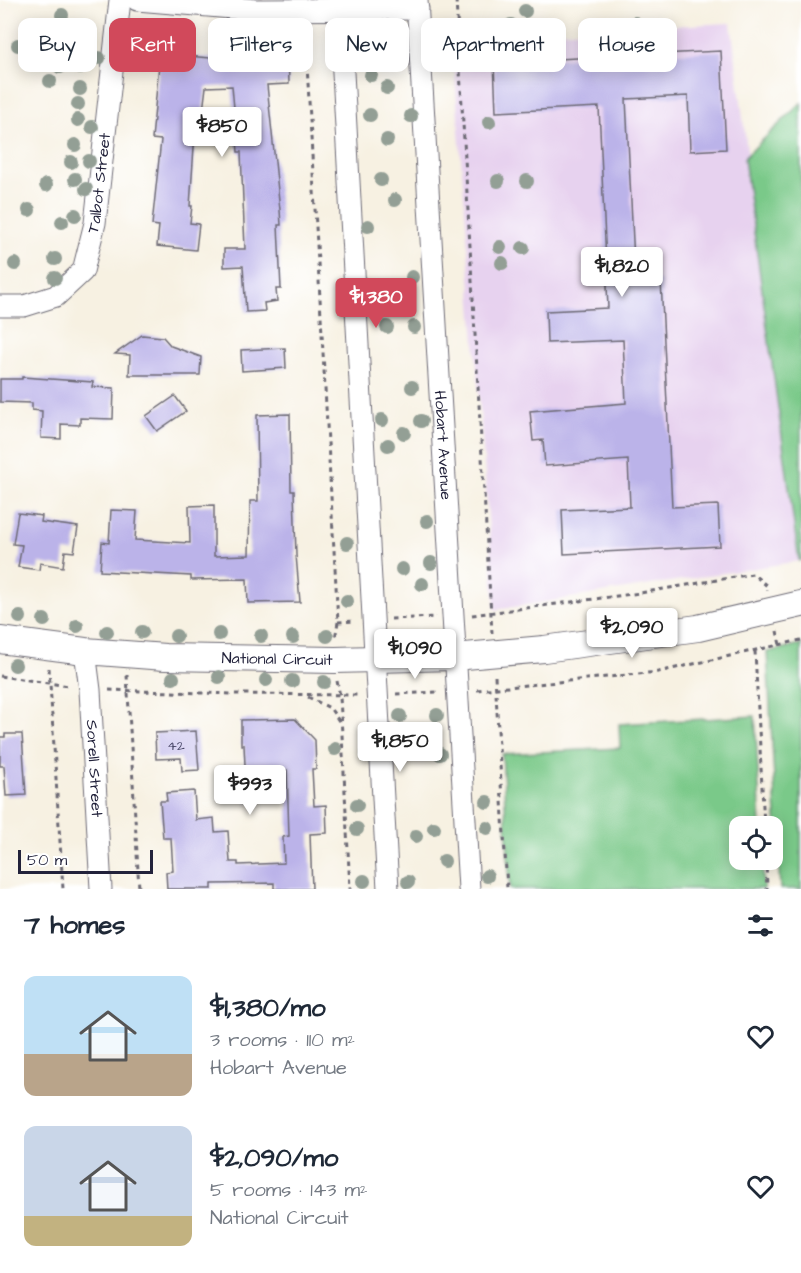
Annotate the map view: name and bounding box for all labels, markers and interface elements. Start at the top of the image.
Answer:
chip: Buy [18,18,97,72]
chip: Rent [109,18,196,72]
chip: Filters [208,18,313,72]
chip: New [325,18,409,72]
chip: Apartment [421,18,566,72]
chip: House [578,18,677,72]
pin: $850 [186,107,258,158]
text: $850 [197,112,247,140]
street label: Talbot Street [82,131,116,236]
pin: $1,820 [573,247,671,298]
text: $1,820 [595,252,649,280]
pin: $1,380 [327,278,425,329]
text: $1,380 [349,283,403,311]
street label: Hobart Avenue [429,390,457,501]
pin: $2,090 [583,608,681,659]
text: $2,090 [601,613,663,641]
pin: $1,090 [366,629,464,680]
text: $1,090 [388,634,442,662]
street label: National Circuit [221,647,333,671]
street label: Sorell Street [81,719,108,818]
pin: $1,850 [351,722,449,773]
text: $1,850 [372,727,429,755]
house number: 42 [167,736,185,756]
pin: $993 [214,765,286,816]
text: $993 [228,770,272,798]
map controls [729,816,783,870]
button: locate [729,816,783,870]
scale bar [18,847,153,874]
text: 50 m [27,849,67,871]
text: 7 homes [24,907,125,943]
icon: filters [744,909,777,942]
text: $1,380/mo [210,990,326,1026]
icon: home [72,1000,144,1072]
icon: heart [744,1020,777,1053]
text: 3 rooms · 110 m² [210,1026,355,1054]
text: Hobart Avenue [210,1054,347,1082]
text: $2,090/mo [210,1140,338,1176]
icon: home [72,1150,144,1222]
icon: heart [744,1170,777,1203]
text: 5 rooms · 143 m² [210,1176,368,1204]
text: National Circuit [210,1204,349,1232]

